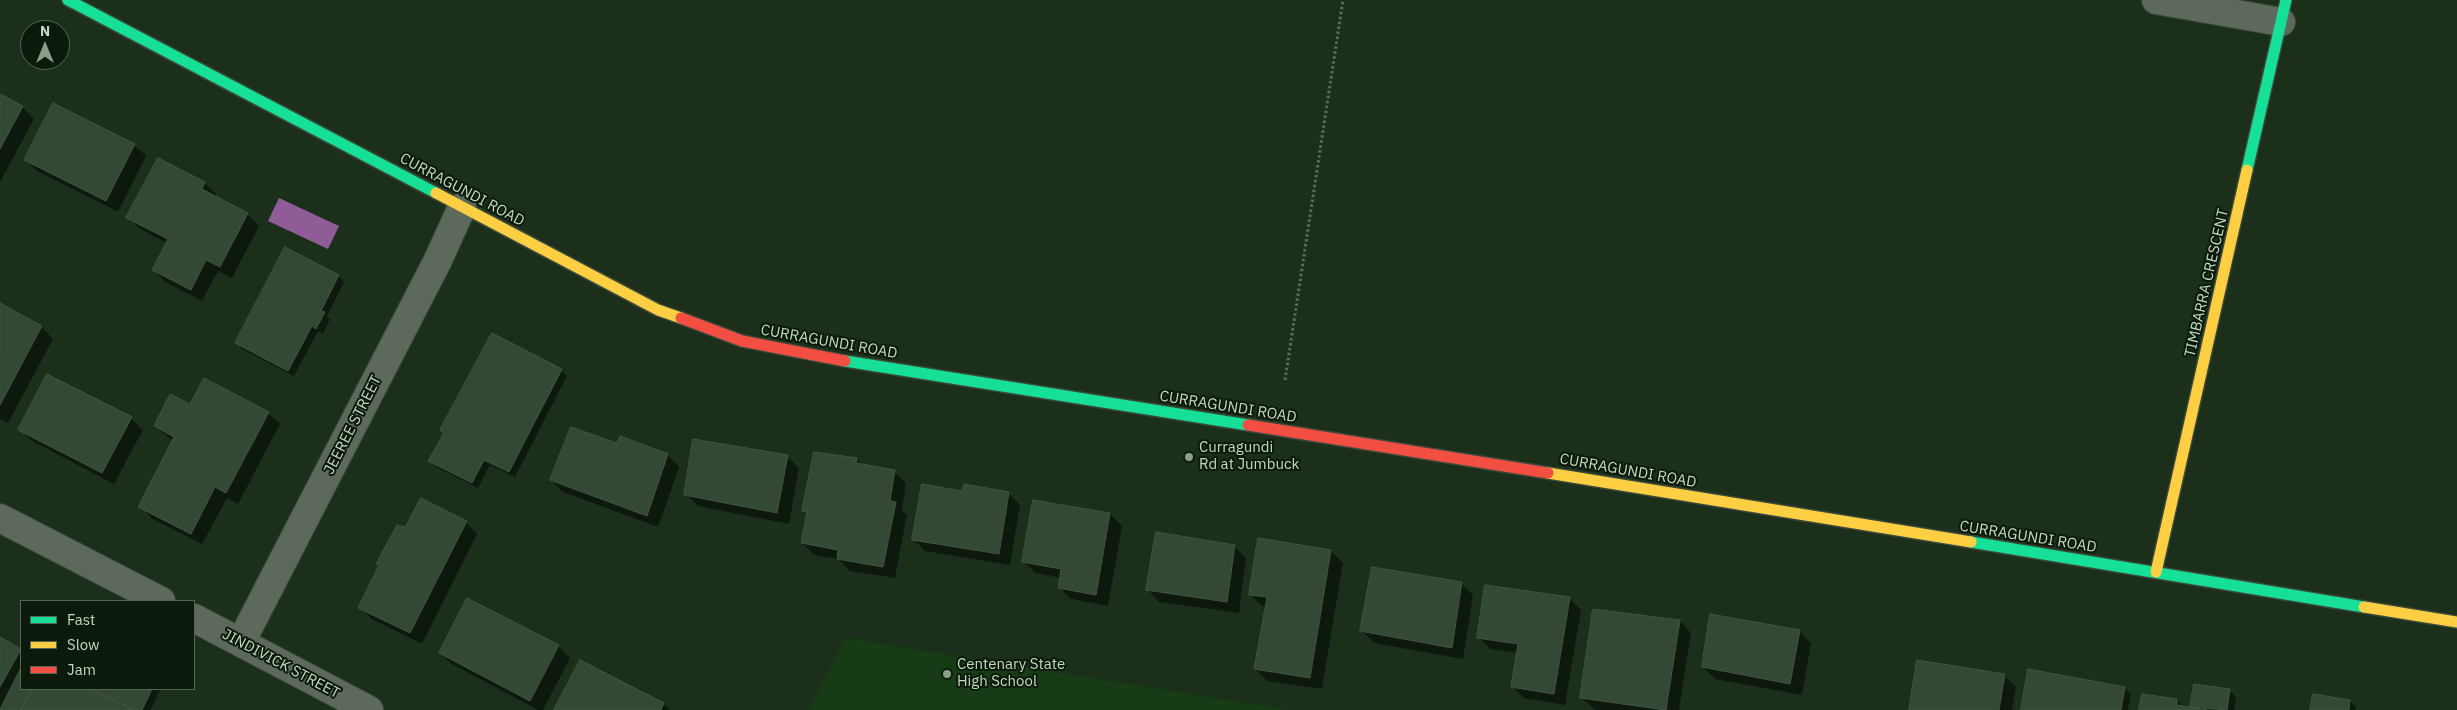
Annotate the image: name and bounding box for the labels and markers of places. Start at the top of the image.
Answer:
place label: Curragundi Rd at Jumbuck [1199,439,1299,474]
marker: Curragundi Rd at Jumbuck [1183,451,1195,463]
place label: Centenary State High School [957,656,1065,691]
marker: Centenary State High School [941,668,953,680]

